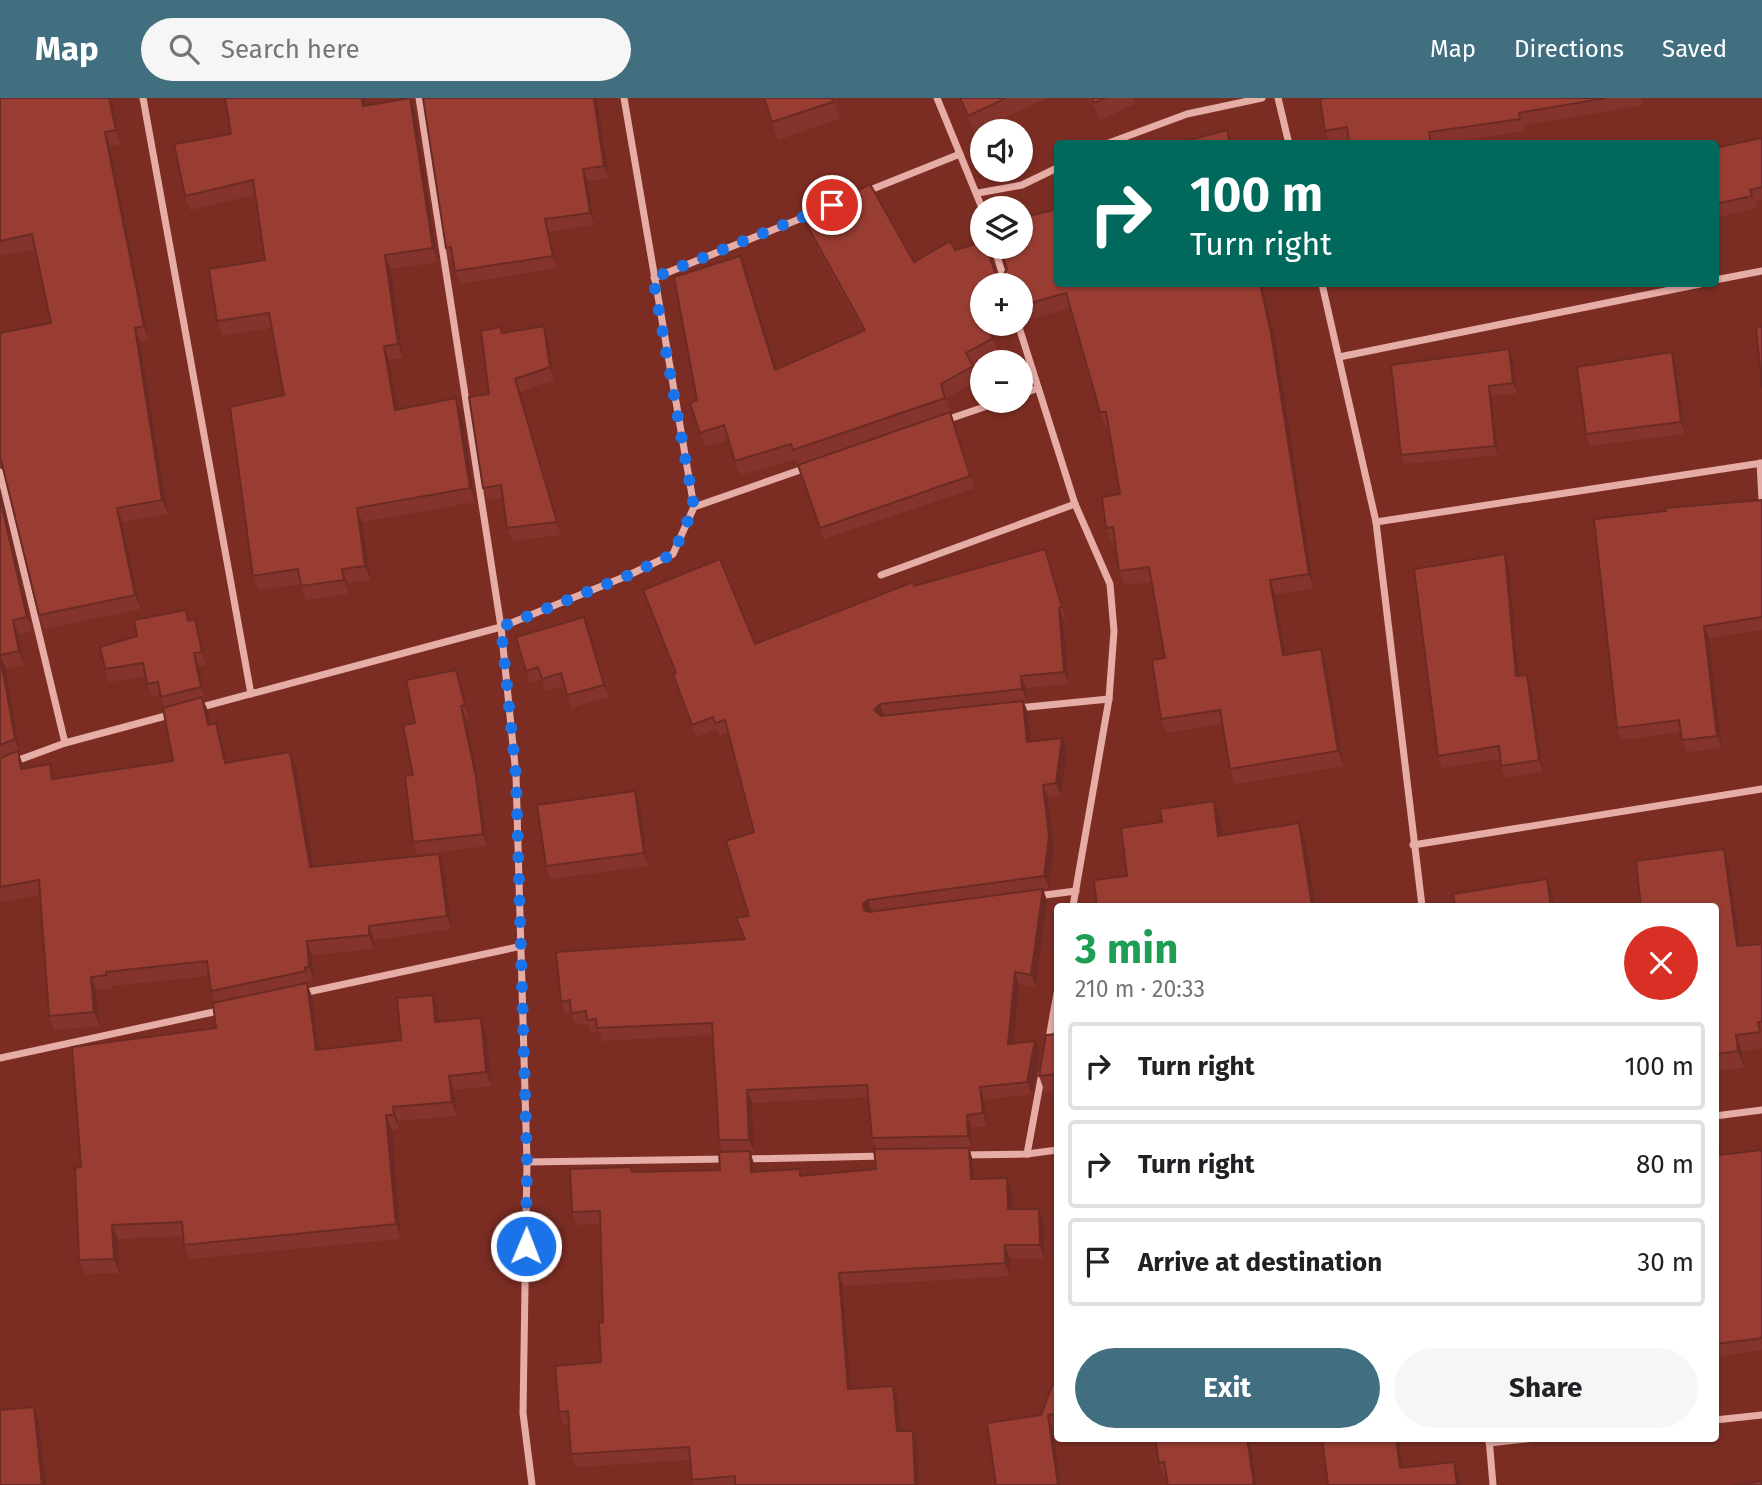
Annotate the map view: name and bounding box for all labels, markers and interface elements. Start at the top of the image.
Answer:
search box [141,18,631,81]
text: Map [35,29,99,69]
icon: search [165,30,203,68]
text: Search here [221,34,360,65]
text: Map [1430,35,1476,63]
text: Directions [1514,35,1624,63]
text: Saved [1662,35,1727,63]
map controls [970,119,1033,413]
button: sound [970,119,1033,182]
text: 100 m [1190,165,1323,224]
icon: right [1075,168,1166,259]
pin [802,175,862,235]
icon: arrive [813,186,851,224]
button: layers [970,196,1033,259]
text: Turn right [1190,225,1332,263]
button: + [970,273,1033,336]
button: − [970,350,1033,413]
text: 3 min [1075,924,1178,974]
button: close [1624,926,1698,1000]
text: 210 m · 20:33 [1075,975,1205,1003]
icon: right [1079,1047,1117,1085]
text: Turn right [1138,1051,1255,1082]
text: 100 m [1625,1051,1694,1082]
icon: right [1079,1145,1117,1183]
text: Turn right [1138,1149,1255,1180]
text: 80 m [1636,1149,1694,1180]
position arrow [489,1209,563,1283]
icon: arrive [1079,1243,1117,1281]
text: Arrive at destination [1138,1247,1382,1278]
text: 30 m [1637,1247,1694,1278]
button: Exit [1075,1348,1380,1428]
button: Share [1394,1348,1698,1428]

